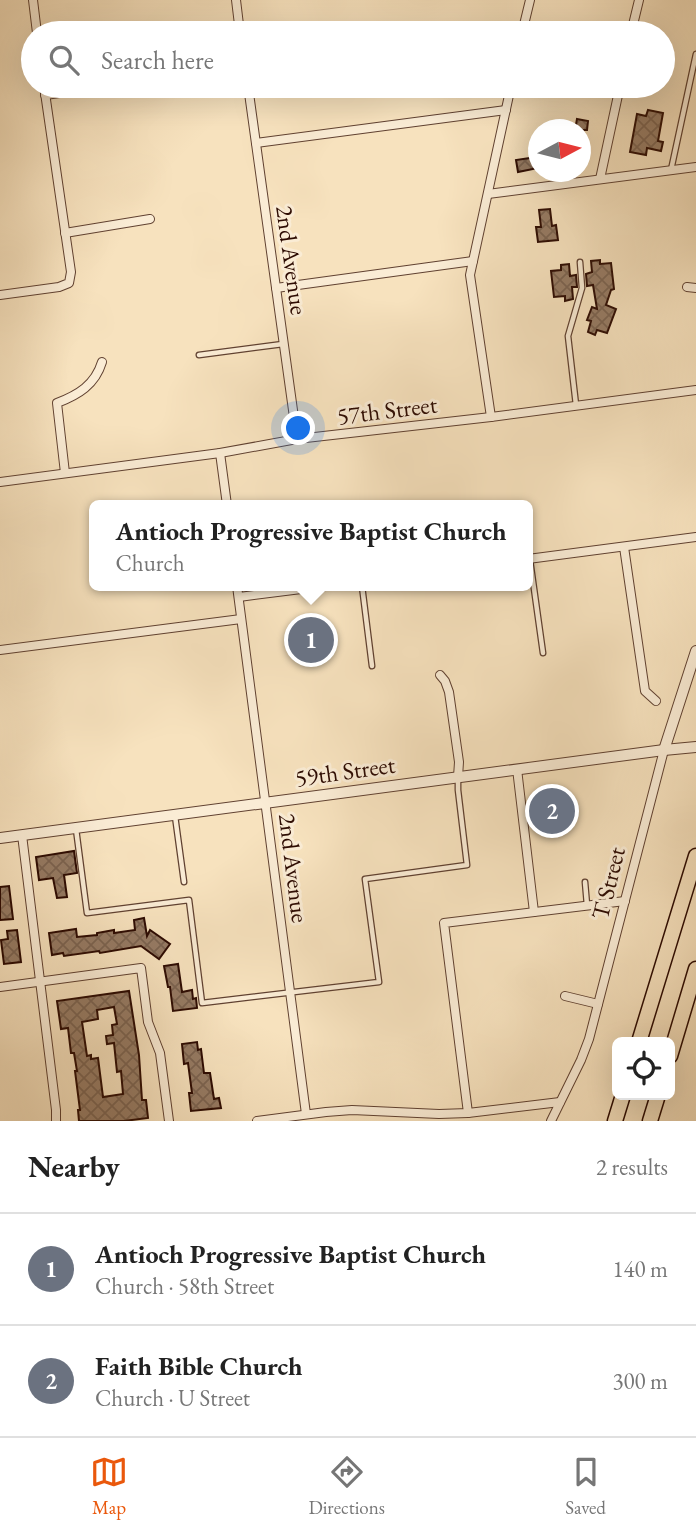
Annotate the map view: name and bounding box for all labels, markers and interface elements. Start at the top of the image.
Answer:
search box [21,21,675,98]
icon: search [45,41,83,79]
text: Search here [101,43,214,77]
north arrow [528,119,591,182]
street label: 2nd Avenue [269,203,315,317]
street label: 57th Street [335,388,439,432]
your location [281,411,315,445]
popup [89,500,533,591]
text: Antioch Progressive Baptist Church [116,514,507,548]
text: Church [116,548,185,578]
pin: 1 [288,614,334,666]
street label: 59th Street [293,749,397,793]
pin: 2 [529,785,575,837]
street label: 2nd Avenue [272,812,316,924]
street label: T Street [584,843,632,922]
map controls [612,1037,675,1100]
button: locate [612,1037,675,1100]
text: Nearby [28,1147,120,1186]
text: 2 results [596,1152,668,1182]
text: Antioch Progressive Baptist Church [95,1237,486,1271]
text: 1 [45,1254,57,1284]
text: 140 m [612,1254,668,1284]
text: Church · 58th Street [95,1271,274,1301]
text: Faith Bible Church [95,1349,303,1383]
text: 2 [45,1366,57,1396]
text: 300 m [612,1366,668,1396]
text: Church · U Street [95,1383,250,1413]
tab: Map [90,1453,128,1520]
tab: Directions [308,1453,385,1520]
tab: Saved [565,1453,606,1520]

